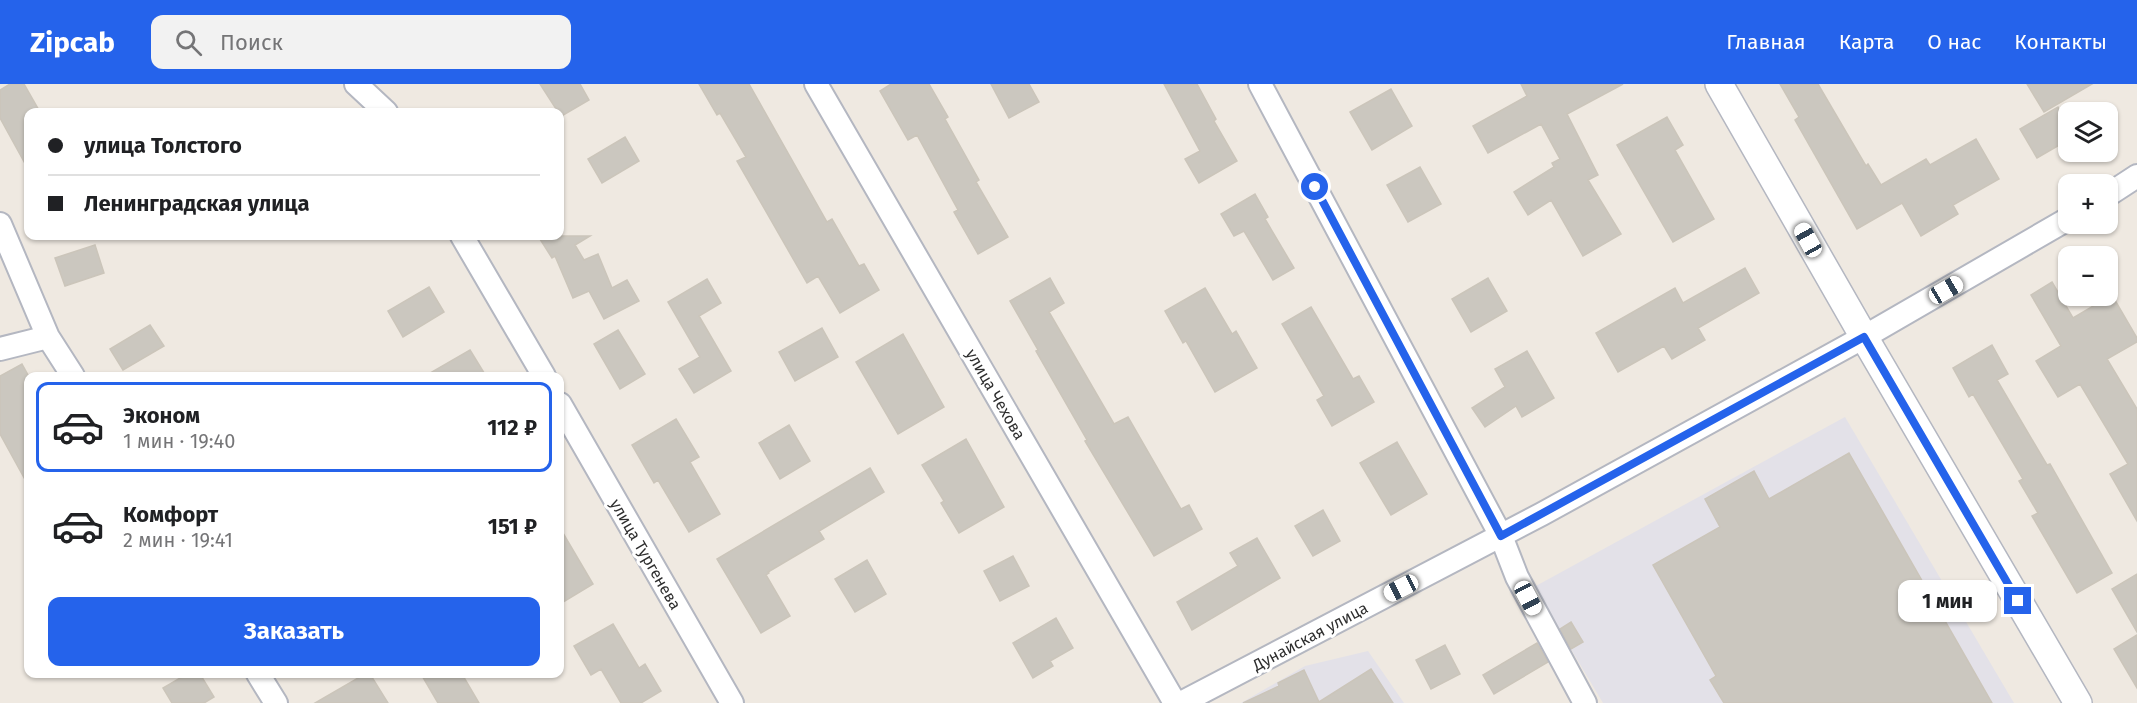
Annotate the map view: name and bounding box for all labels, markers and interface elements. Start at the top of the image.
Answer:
search box [151,15,571,69]
text: Zipcab [30,26,115,59]
icon: search [172,26,205,59]
text: Поиск [220,29,283,56]
text: Главная [1726,29,1806,55]
text: Карта [1839,29,1894,55]
text: О нас [1927,29,1981,55]
text: Контакты [2014,29,2107,55]
map controls [2058,102,2118,306]
button: layers [2058,102,2118,162]
text: улица Толстого [84,132,242,159]
route start [1301,173,1328,200]
button: + [2058,174,2118,234]
text: Ленинградская улица [84,190,309,217]
car [1791,220,1825,260]
button: − [2058,246,2118,306]
car [1926,273,1966,307]
street label: улица Чехова [962,345,1029,443]
icon: car [51,400,105,454]
text: Эконом [123,402,200,429]
text: 112 ₽ [487,414,537,441]
text: 1 мин · 19:40 [123,429,235,453]
street label: улица Тургенева [606,495,685,613]
icon: car [51,499,105,553]
text: Комфорт [123,501,218,528]
text: 151 ₽ [488,513,537,540]
text: 2 мин · 19:41 [123,528,233,552]
car [1381,572,1421,604]
car [1512,578,1544,618]
callout: 1 мин [1898,580,1997,622]
route end [2004,587,2031,614]
text: 1 мин [1922,589,1973,613]
button: Заказать [48,597,540,666]
street label: Дунайская улица [1249,598,1371,675]

